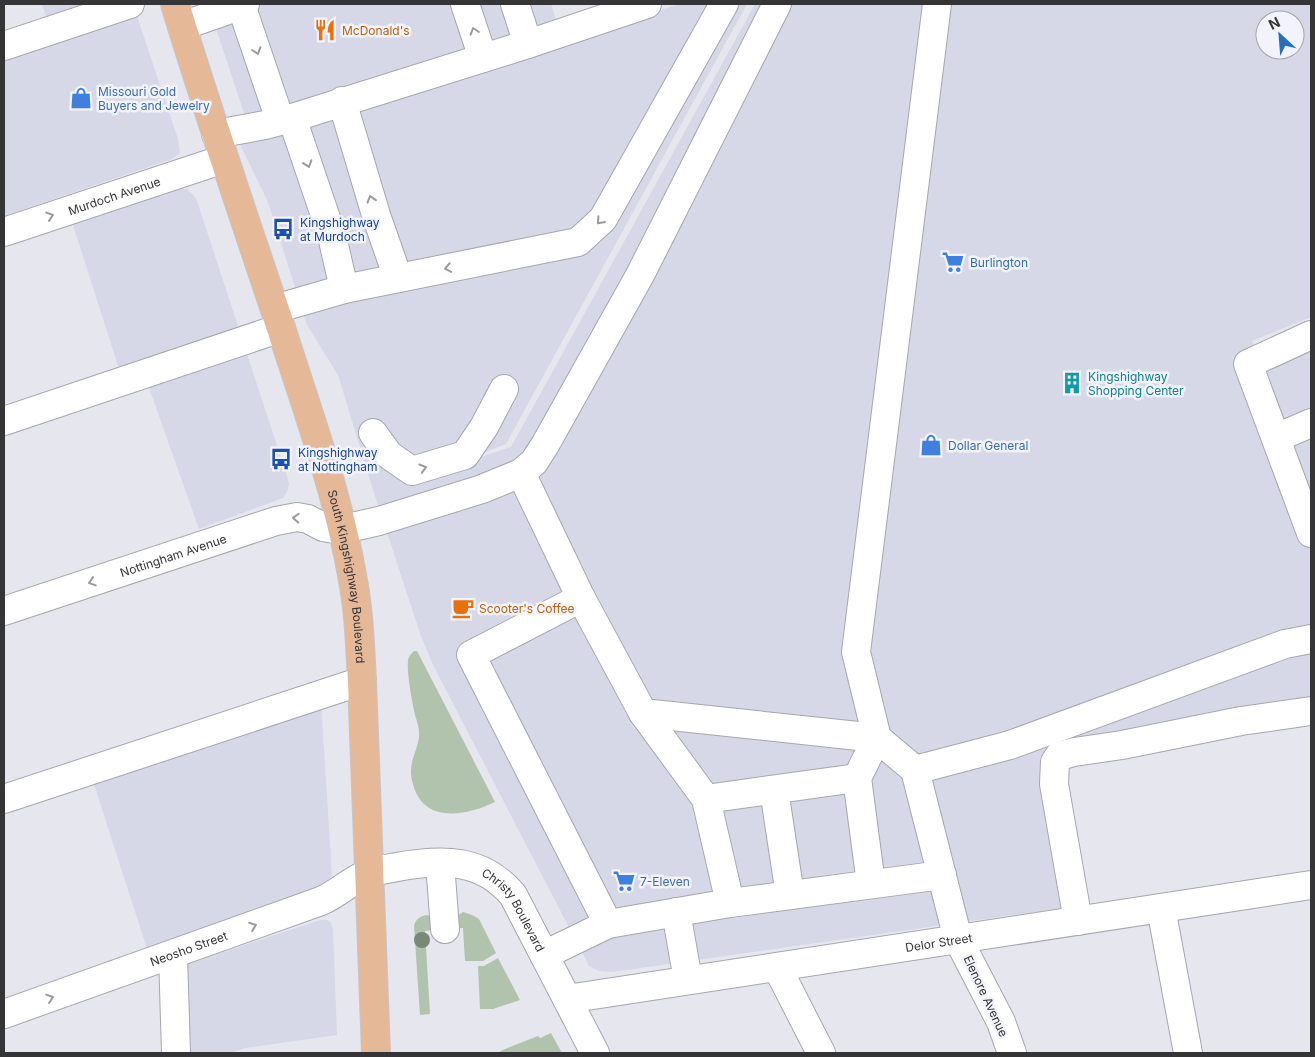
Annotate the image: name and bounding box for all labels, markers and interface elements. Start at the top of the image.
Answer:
north arrow [1255,10,1305,60]
text: N [1266,13,1283,33]
restaurant icon: McDonald's [312,17,338,43]
place label: McDonald's [342,23,410,38]
one-way arrow [470,27,480,36]
one-way arrow [251,47,261,55]
place label: Missouri Gold Buyers and Jewelry [98,84,210,113]
shop icon: Missouri Gold Buyers and Jewelry [68,85,94,111]
one-way arrow [302,159,312,168]
street label: Murdoch Avenue [66,173,162,218]
one-way arrow [367,195,377,203]
one-way arrow [45,212,54,222]
place label: Kingshighway at Murdoch [300,215,380,244]
bus stop icon: Kingshighway at Murdoch [270,216,296,242]
one-way arrow [596,216,605,225]
supermarket icon: Burlington [940,249,966,275]
place label: Burlington [970,255,1028,270]
one-way arrow [444,262,453,273]
place label: Kingshighway Shopping Center [1088,369,1184,398]
building icon: Kingshighway Shopping Center [1059,370,1085,396]
shop icon: Dollar General [918,432,944,458]
place label: Dollar General [948,438,1029,453]
place label: Kingshighway at Nottingham [298,445,378,474]
bus stop icon: Kingshighway at Nottingham [268,446,294,472]
one-way arrow [418,463,427,473]
street label: South Kingshighway Boulevard [325,488,369,664]
one-way arrow [292,513,300,524]
street label: Nottingham Avenue [118,531,228,580]
one-way arrow [88,576,96,586]
cafe icon: Scooter's Coffee [450,595,476,621]
place label: Scooter's Coffee [479,601,575,616]
street label: Christy Boulevard [480,865,549,954]
supermarket icon: 7-Eleven [611,868,637,894]
place label: 7-Eleven [640,874,690,889]
one-way arrow [248,922,256,932]
street label: Neosho Street [148,927,229,969]
street label: Delor Street [904,930,973,955]
street label: Elenore Avenue [961,953,1011,1039]
one-way arrow [45,993,54,1003]

